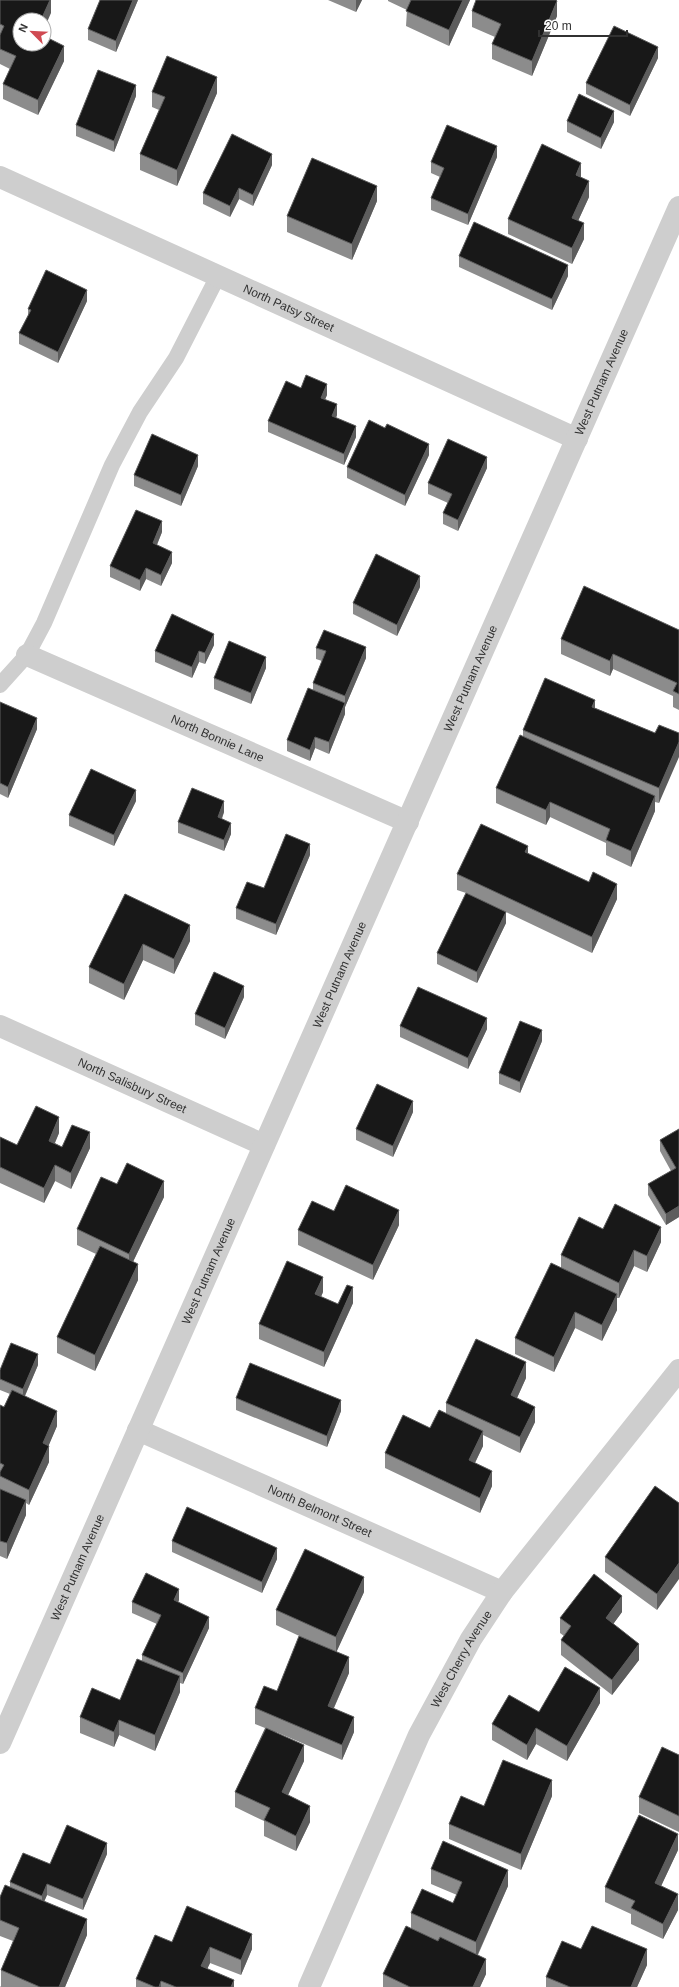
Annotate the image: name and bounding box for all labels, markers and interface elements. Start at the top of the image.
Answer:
north arrow [12,12,52,52]
scale bar [539,12,627,38]
text: 20 m [545,19,572,33]
text: N [16,22,30,34]
street label: North Patsy Street [241,281,337,335]
street label: West Putnam Avenue [572,326,631,438]
street label: West Putnam Avenue [441,623,500,734]
street label: North Bonnie Lane [169,712,267,765]
street label: West Putnam Avenue [310,919,369,1030]
street label: North Salisbury Street [76,1055,189,1116]
street label: West Putnam Avenue [179,1215,238,1327]
street label: North Belmont Street [266,1482,375,1540]
street label: West Putnam Avenue [48,1512,107,1623]
street label: West Cherry Avenue [428,1608,495,1710]

